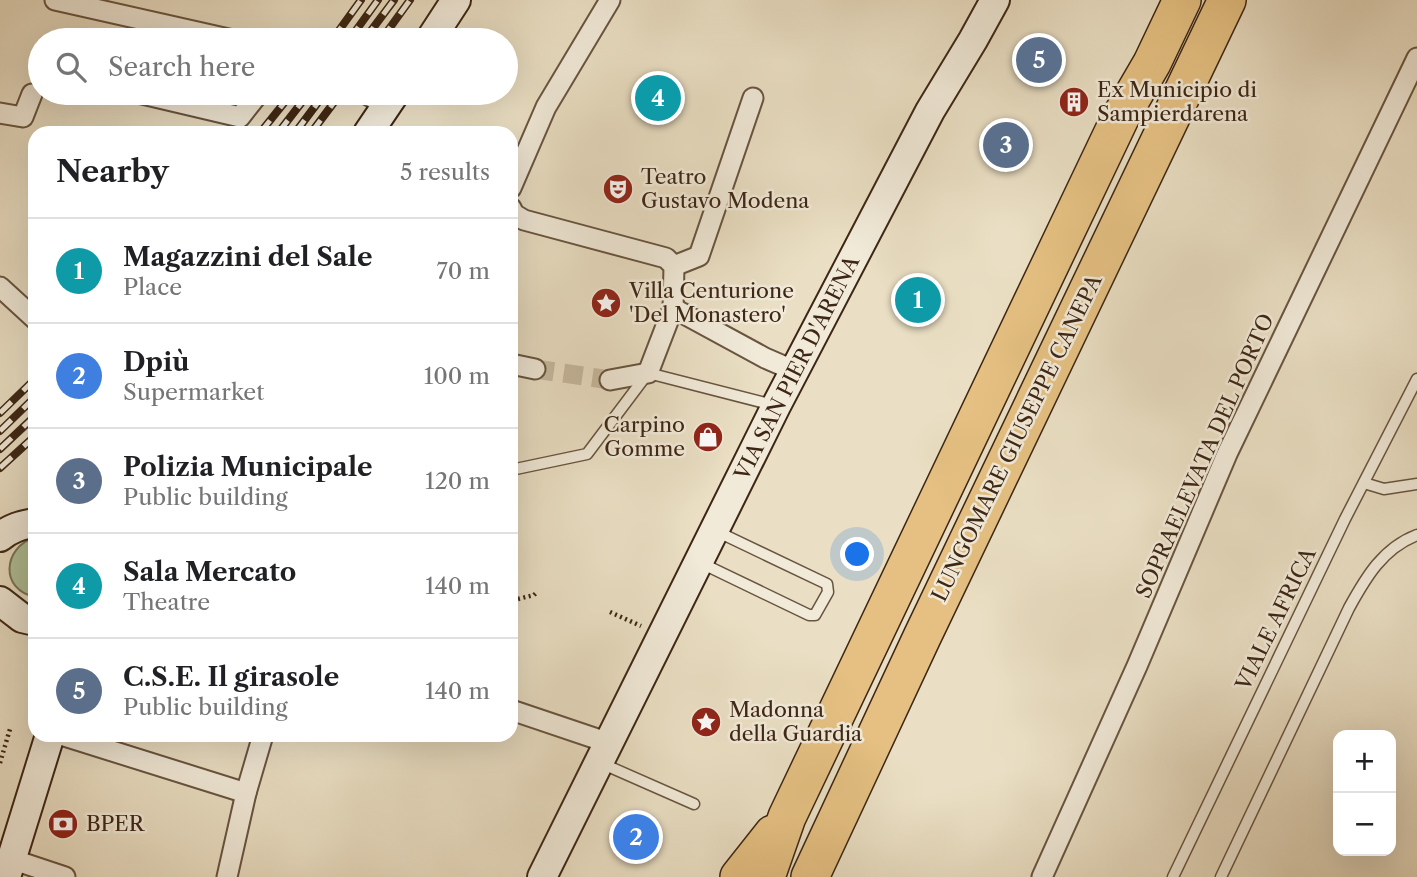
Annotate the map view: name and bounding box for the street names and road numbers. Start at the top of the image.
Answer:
street label: VIA SAN PIER D'ARENA [728,251,864,485]
street label: LUNGOMARE GIUSEPPE CANEPA [926,270,1107,605]
street label: SOPRAELEVATA DEL PORTO [1130,310,1279,602]
street label: VIALE AFRICA [1230,543,1321,695]

